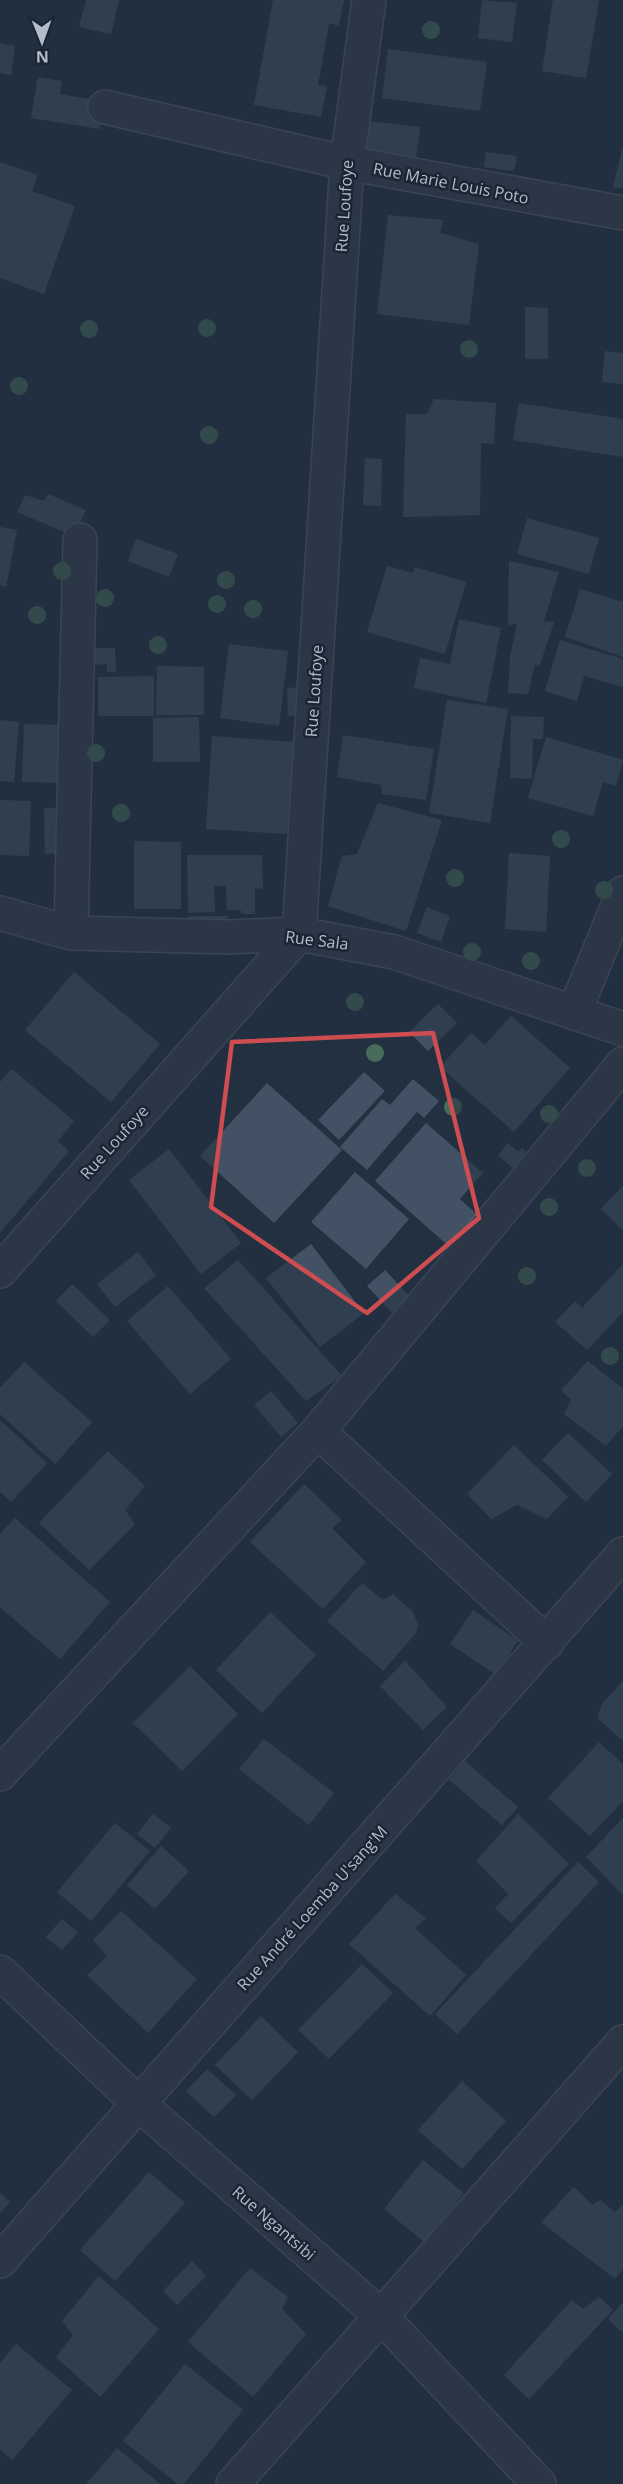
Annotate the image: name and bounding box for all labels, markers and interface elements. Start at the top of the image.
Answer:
north arrow [12,12,72,72]
text: N [36,46,49,68]
street label: Rue Marie Louis Poto [371,157,531,209]
street label: Rue Loufoye [330,159,358,253]
street label: Rue Loufoye [300,644,328,738]
street label: Rue Sala [284,925,350,955]
street label: Rue Loufoye [75,1100,153,1184]
street label: Rue André Loemba U'sang'M [232,1821,392,1995]
street label: Rue Ngantsibi [228,2181,320,2265]

